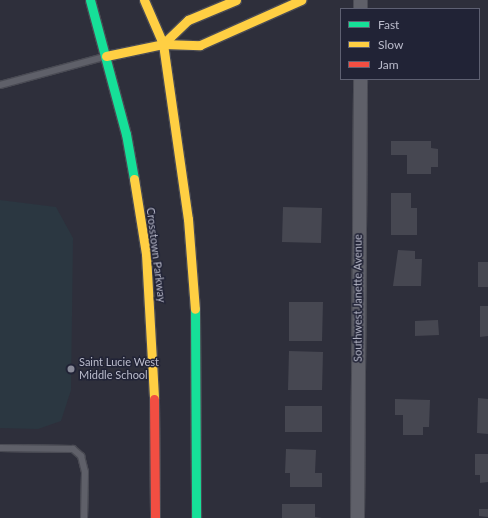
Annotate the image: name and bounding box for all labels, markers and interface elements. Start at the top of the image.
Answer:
legend [340,8,480,80]
text: Fast [378,17,399,32]
text: Slow [378,37,403,52]
text: Jam [378,57,399,72]
street label: Crosstown Parkway [144,207,168,303]
street label: Southwest Janette Avenue [351,234,365,362]
place label: Saint Lucie West Middle School [79,356,159,382]
marker: Saint Lucie West Middle School [66,364,76,374]

